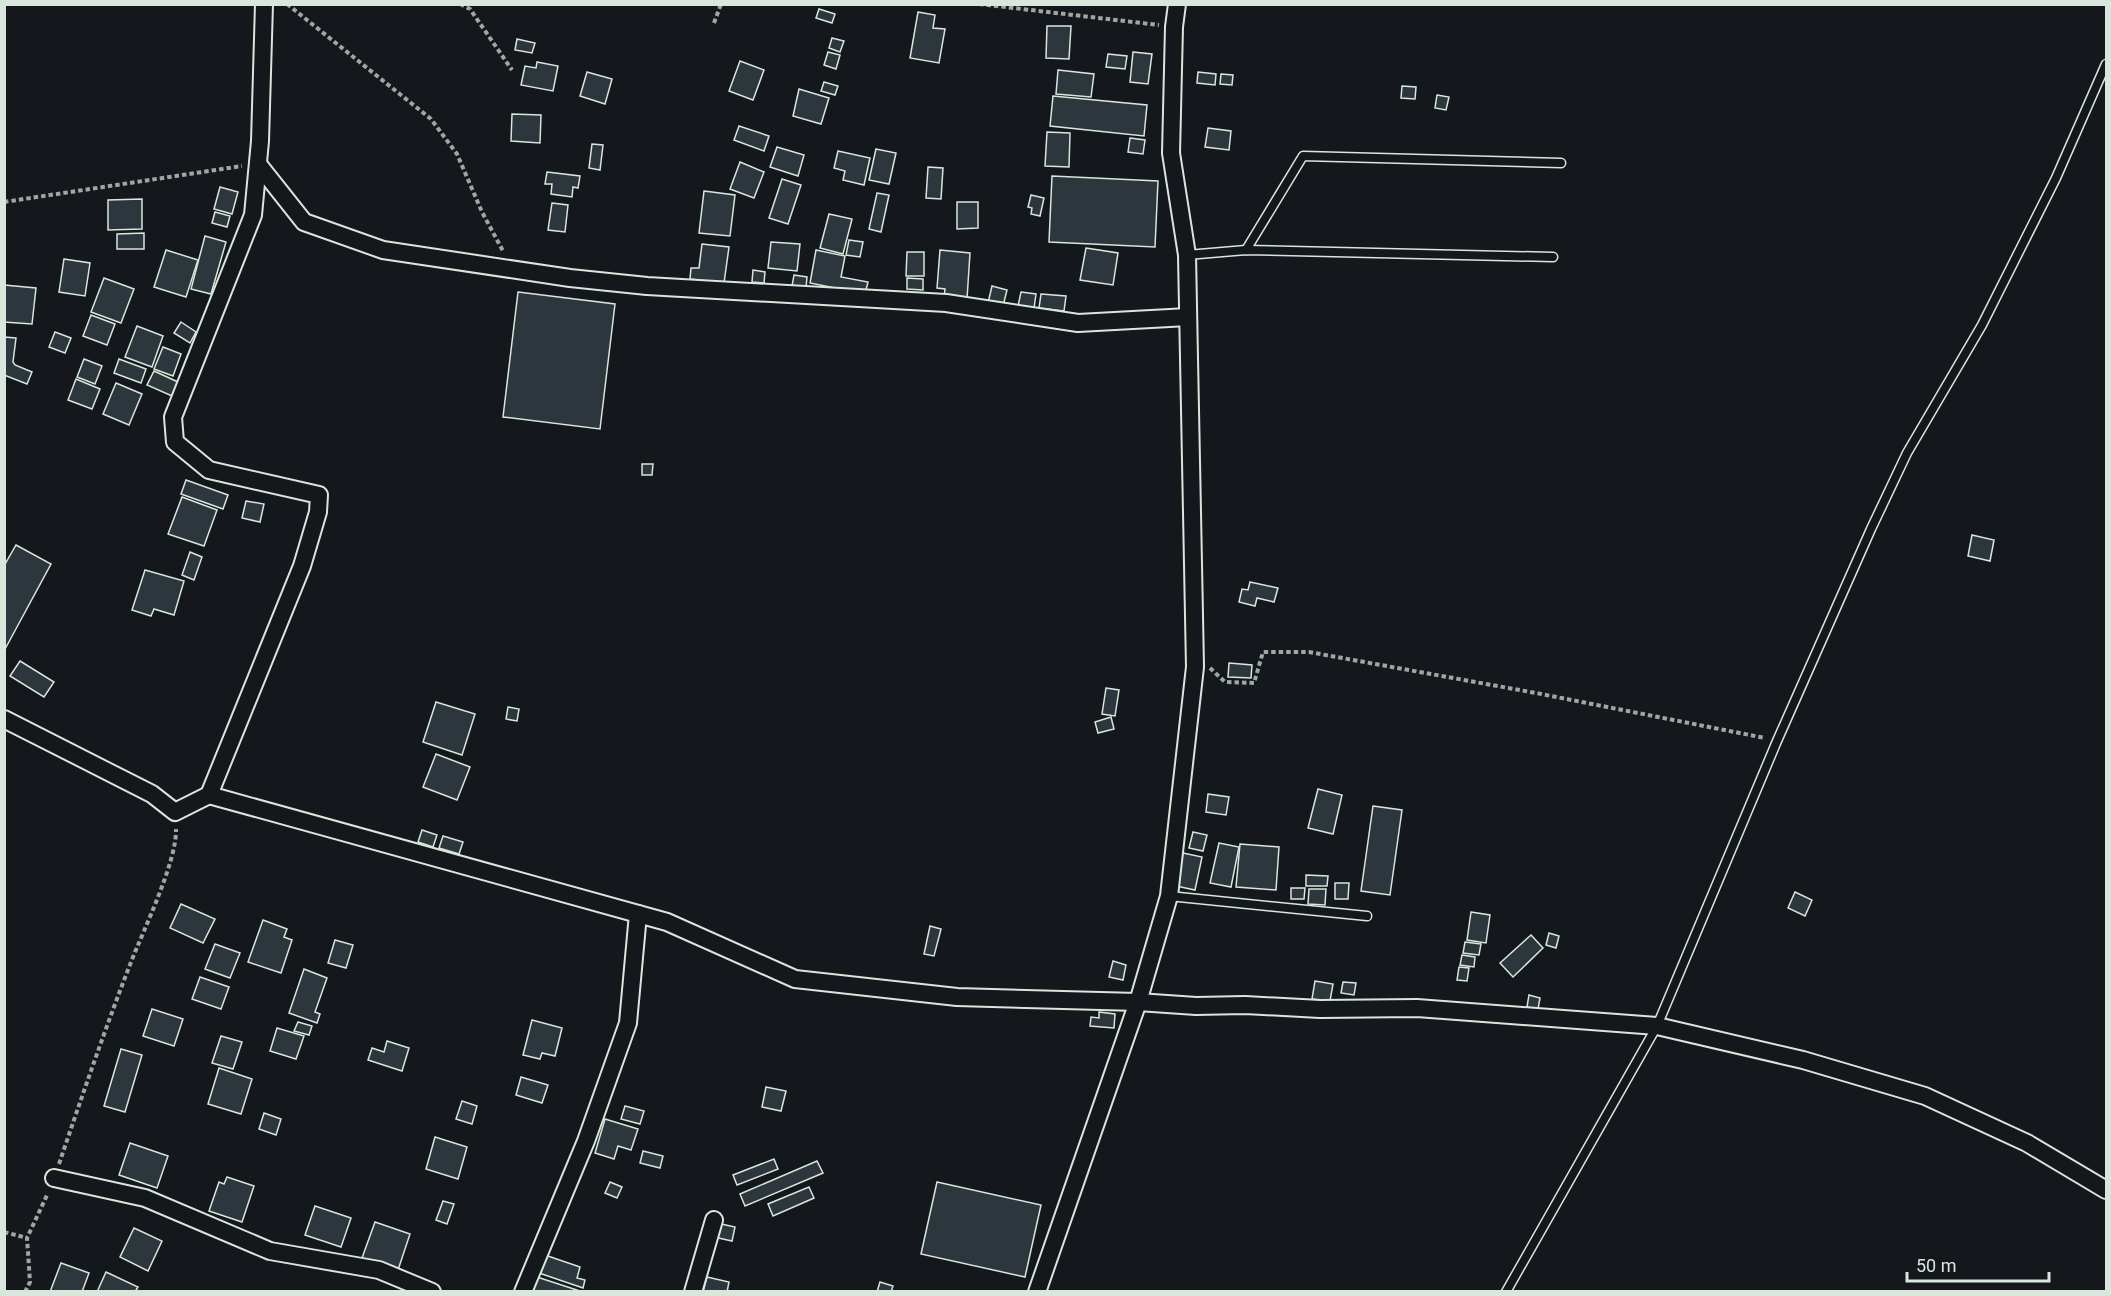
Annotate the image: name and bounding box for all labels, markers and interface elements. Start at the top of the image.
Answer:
scale bar [1907,1245,2050,1283]
text: 50 m [1916,1255,1956,1276]

